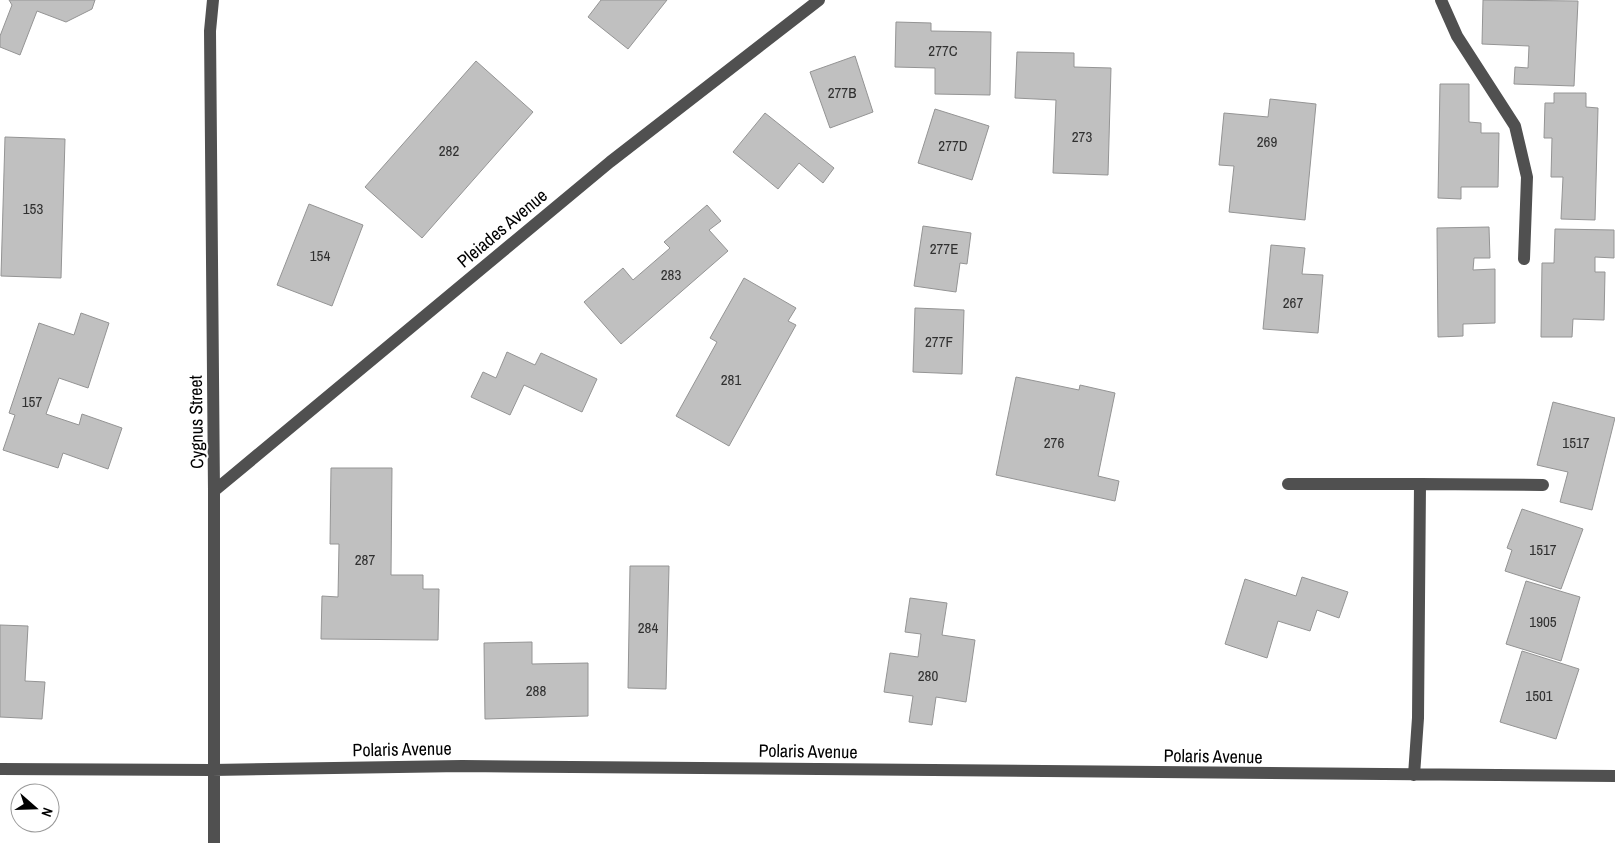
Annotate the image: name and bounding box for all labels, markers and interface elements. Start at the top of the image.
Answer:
house number: 277C [928,40,958,61]
house number: 277B [828,82,856,103]
house number: 273 [1072,126,1092,147]
house number: 269 [1257,131,1277,152]
house number: 277D [938,135,968,156]
house number: 282 [439,140,459,161]
street label: Pleiades Avenue [452,183,552,273]
house number: 153 [23,198,43,219]
house number: 277E [930,238,958,259]
house number: 154 [310,245,330,266]
house number: 283 [661,264,681,285]
house number: 267 [1283,292,1303,313]
house number: 277F [925,331,953,352]
house number: 281 [721,369,741,390]
street label: Cygnus Street [183,375,209,469]
house number: 157 [22,391,42,412]
house number: 276 [1044,432,1064,453]
house number: 1517 [1562,432,1590,453]
house number: 1517 [1529,539,1557,560]
house number: 287 [355,549,375,570]
house number: 1905 [1529,611,1557,632]
house number: 284 [638,617,658,638]
house number: 280 [918,665,938,686]
house number: 288 [526,680,546,701]
house number: 1501 [1525,685,1553,706]
street label: Polaris Avenue [352,736,452,762]
street label: Polaris Avenue [758,738,858,764]
street label: Polaris Avenue [1163,743,1263,769]
north arrow [10,783,60,833]
text: N [37,805,57,819]

